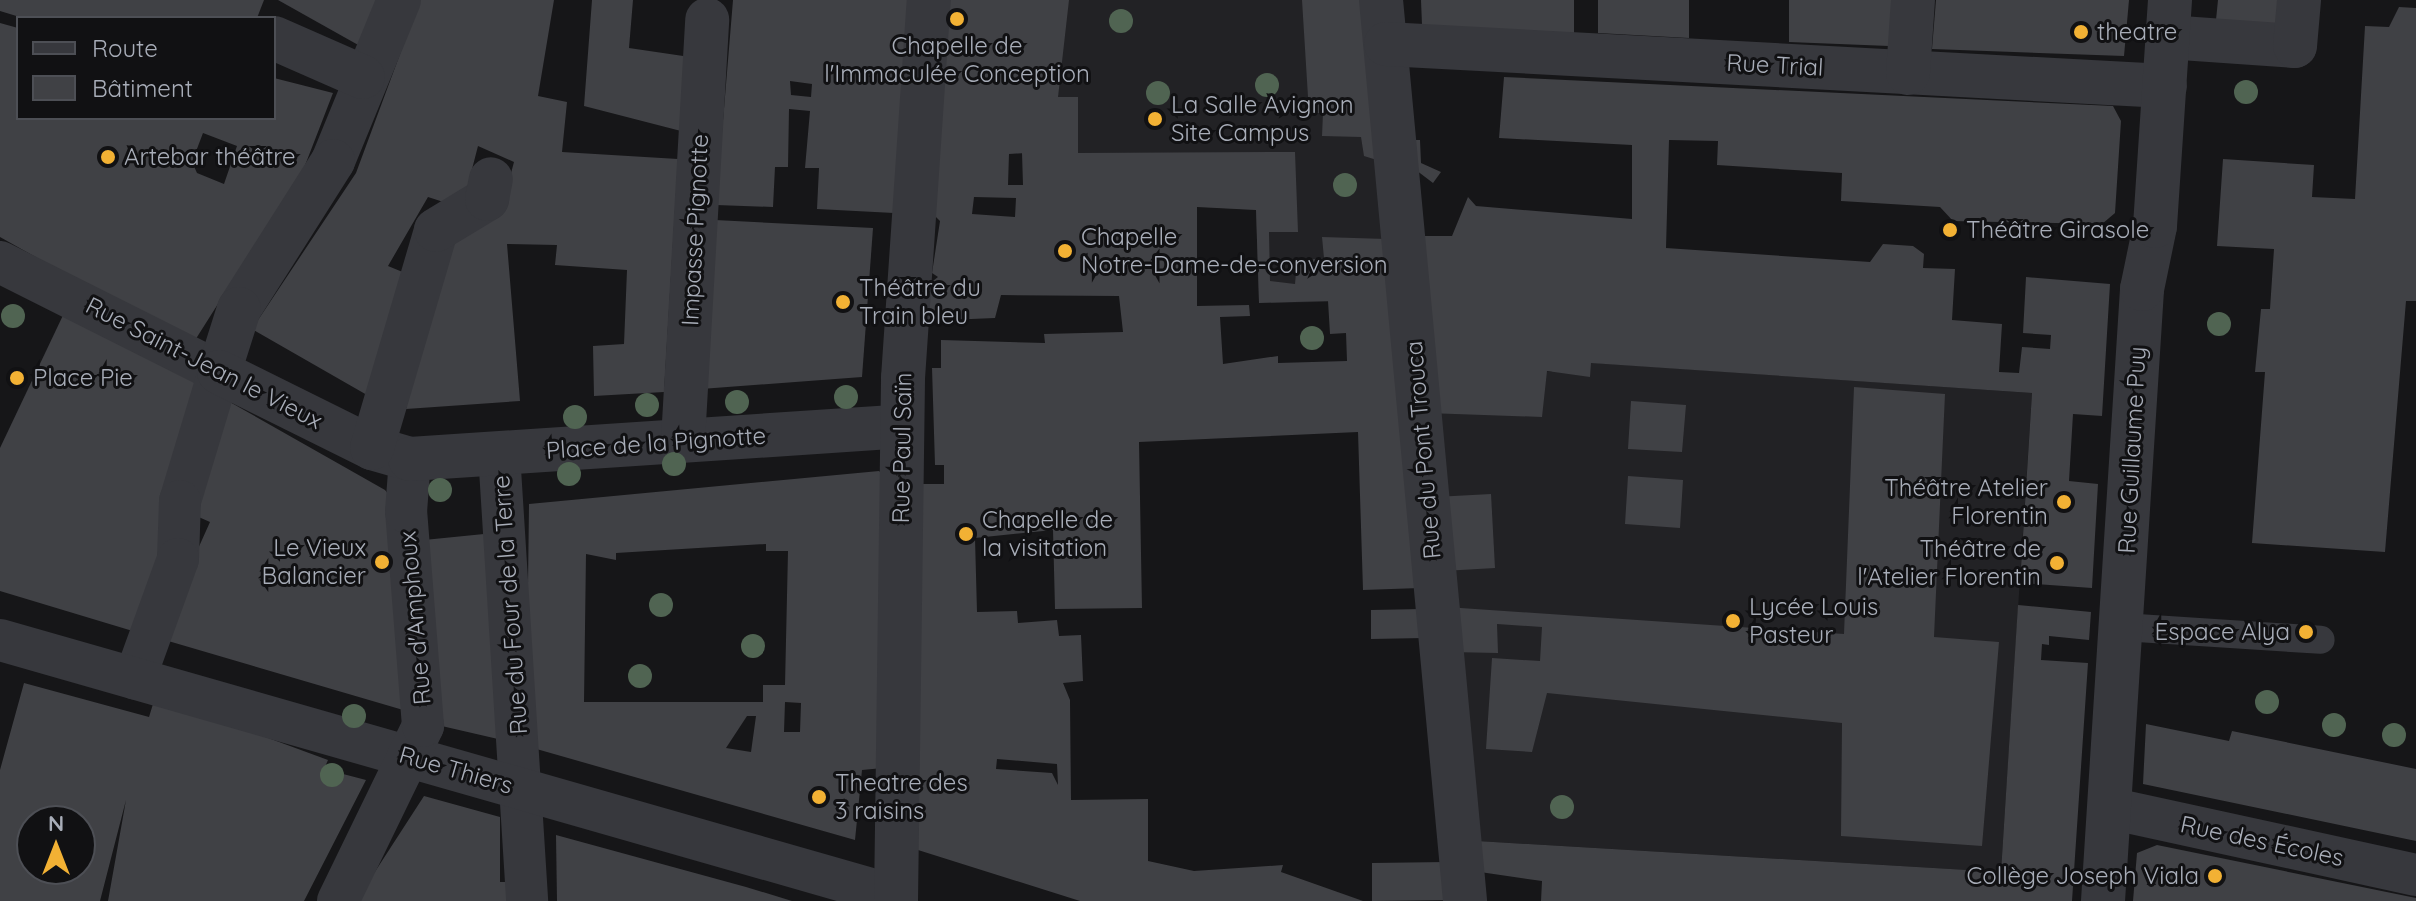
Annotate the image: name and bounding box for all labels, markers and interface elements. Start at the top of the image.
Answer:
marker: Chapelle de l'Immaculée Conception [948,10,966,28]
legend [16,16,276,120]
place label: theatre [2097,18,2177,46]
marker: theatre [2072,23,2090,41]
place label: Chapelle de l'Immaculée Conception [824,32,1090,88]
text: Route [92,33,158,63]
street label: Rue Trial [1726,48,1824,82]
text: Bâtiment [92,73,193,103]
place label: La Salle Avignon Site Campus [1171,91,1354,147]
marker: La Salle Avignon Site Campus [1146,110,1164,128]
street label: Impasse Pignotte [676,133,714,327]
place label: Artebar théâtre [124,143,296,171]
marker: Artebar théâtre [99,148,117,166]
place label: Théâtre Girasole [1966,216,2149,244]
marker: Théâtre Girasole [1941,221,1959,239]
place label: Chapelle Notre-Dame-de-conversion [1081,223,1388,279]
marker: Chapelle Notre-Dame-de-conversion [1056,242,1074,260]
place label: Théâtre du Train bleu [859,274,981,330]
street label: Rue Saint-Jean le Vieux [81,291,327,435]
marker: Théâtre du Train bleu [834,293,852,311]
street label: Rue du Pont Trouca [1399,340,1447,560]
street label: Rue Guillaume Puy [2112,346,2152,554]
place label: Place Pie [33,364,133,392]
marker: Place Pie [8,369,26,387]
street label: Rue Paul Saïn [886,372,918,524]
street label: Place de la Pignotte [545,421,767,465]
street label: Rue du Four de la Terre [487,474,533,736]
place label: Théâtre Atelier Florentin [1884,474,2048,530]
marker: Théâtre Atelier Florentin [2055,493,2073,511]
place label: Chapelle de la visitation [982,506,1113,562]
marker: Chapelle de la visitation [957,525,975,543]
street label: Rue d'Amphoux [393,530,437,706]
place label: Le Vieux Balancier [262,534,366,590]
place label: Théâtre de l'Atelier Florentin [1857,535,2041,591]
marker: Le Vieux Balancier [373,553,391,571]
marker: Théâtre de l'Atelier Florentin [2048,554,2066,572]
place label: Lycée Louis Pasteur [1749,593,1878,649]
marker: Lycée Louis Pasteur [1724,612,1742,630]
place label: Espace Alya [2155,618,2290,646]
marker: Espace Alya [2297,623,2315,641]
street label: Rue Thiers [396,740,516,800]
place label: Theatre des 3 raisins [835,769,968,825]
marker: Theatre des 3 raisins [810,788,828,806]
north arrow [16,805,96,885]
text: N [48,809,64,837]
street label: Rue des Écoles [2178,810,2346,872]
place label: Collège Joseph Viala [1967,862,2199,890]
marker: Collège Joseph Viala [2206,867,2224,885]

